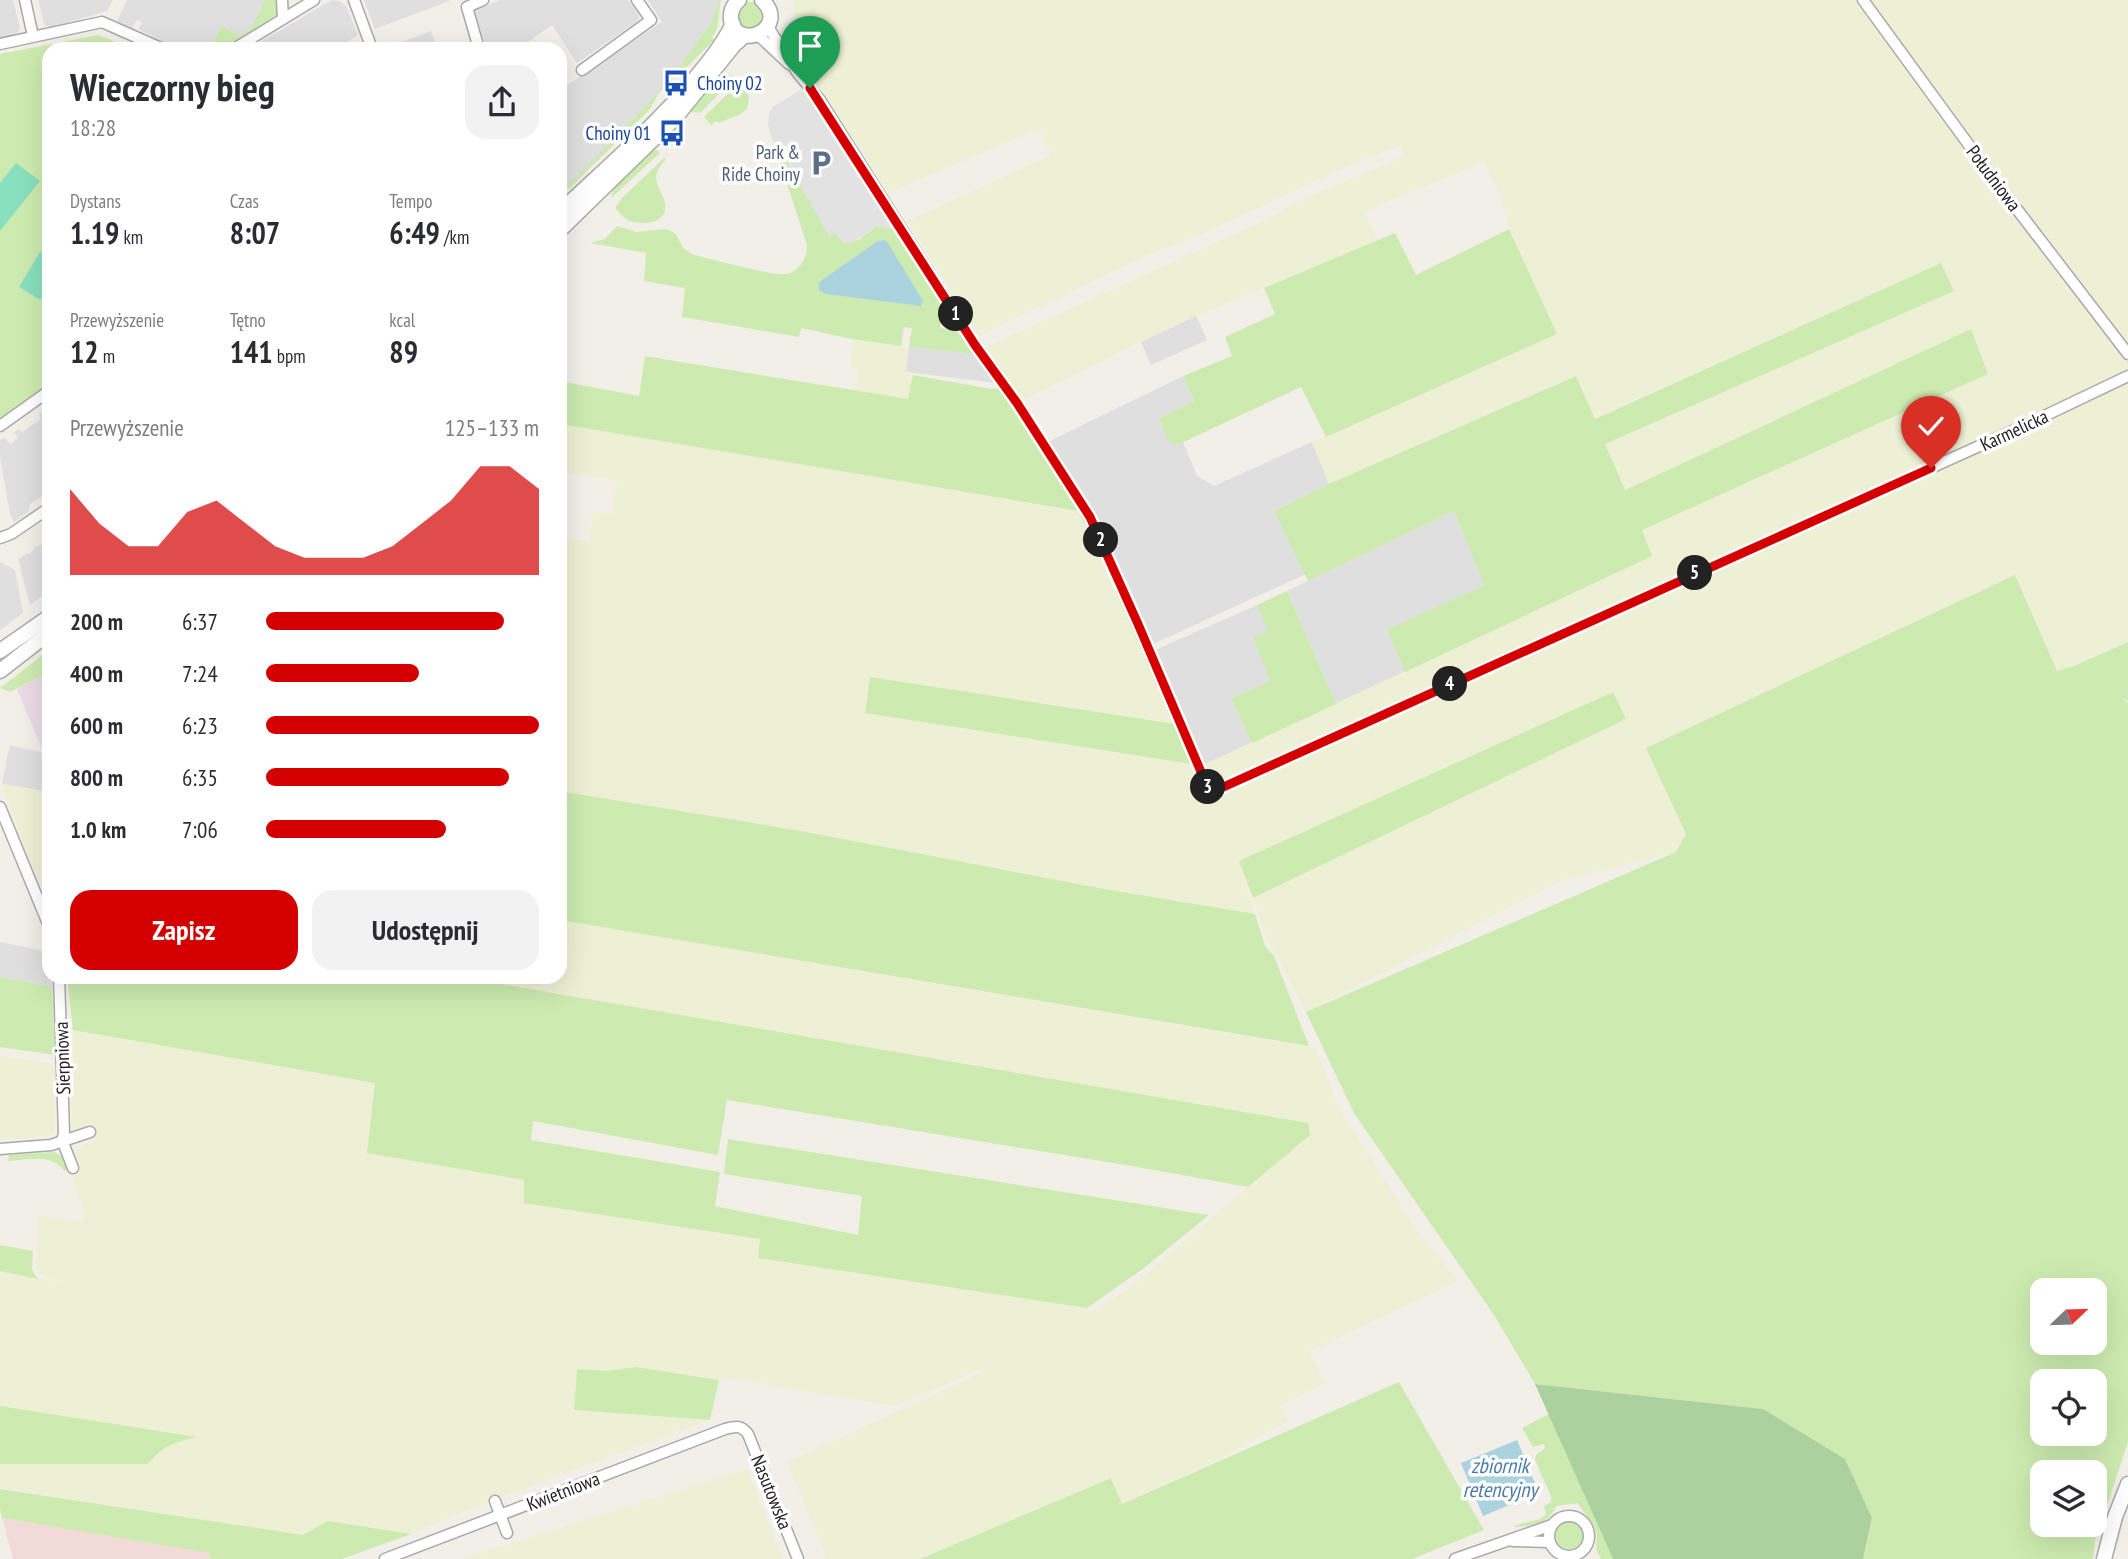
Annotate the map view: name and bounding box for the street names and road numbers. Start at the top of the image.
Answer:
street label: Południowa [1961,140,2027,216]
street label: Karmelicka [1976,404,2052,456]
street label: Sierpniowa [49,1021,75,1095]
street label: Nasutowska [746,1451,798,1533]
street label: Kwietniowa [523,1466,603,1516]

